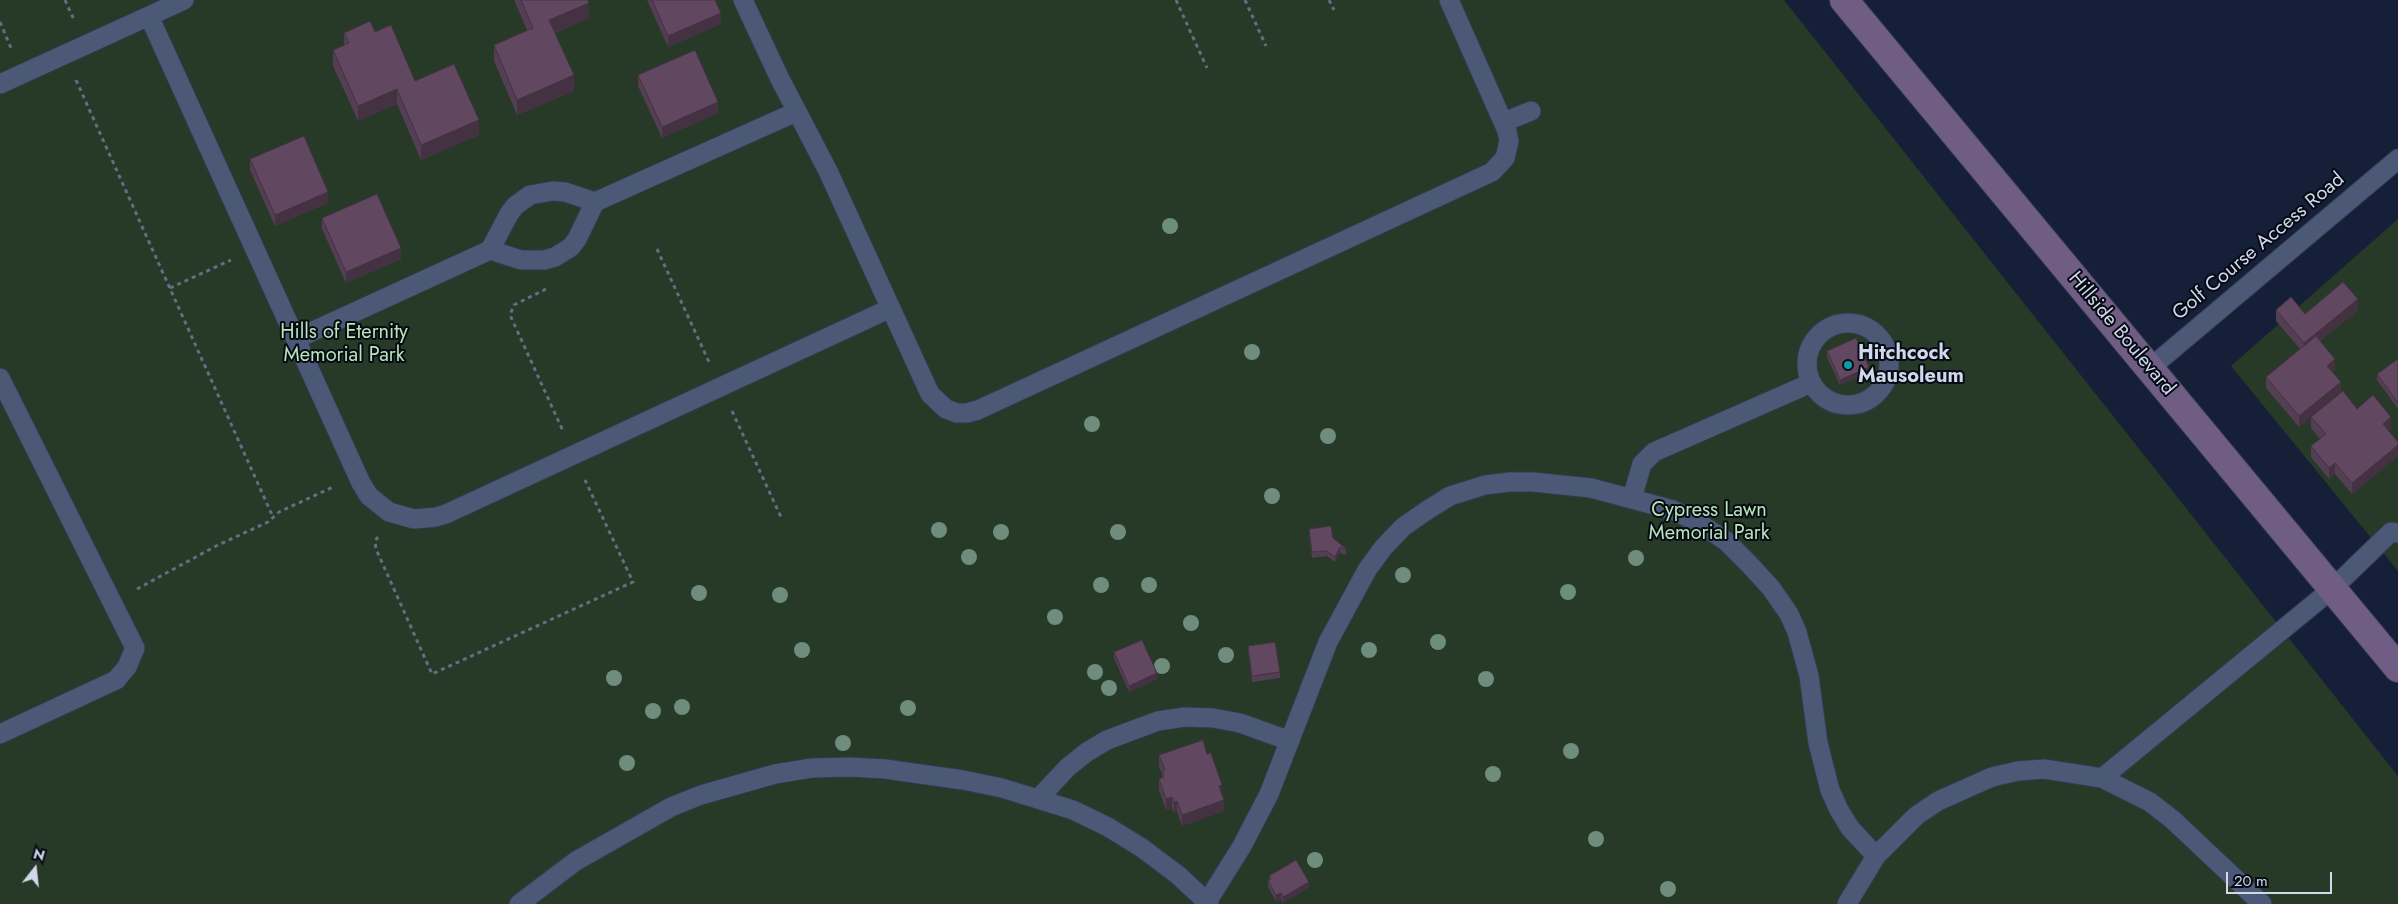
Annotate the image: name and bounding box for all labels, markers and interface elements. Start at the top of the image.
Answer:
street label: Golf Course Access Road [2168,168,2350,326]
street label: Hillside Boulevard [2062,267,2180,401]
park label: Hills of Eternity Memorial Park [280,321,408,368]
place label: Hitchcock Mausoleum [1858,342,1964,389]
marker: Hitchcock Mausoleum [1842,359,1854,371]
park label: Cypress Lawn Memorial Park [1649,499,1769,546]
text: N [31,843,47,866]
north arrow [10,844,60,894]
scale bar [2228,862,2334,894]
text: 20 m [2234,870,2268,892]

